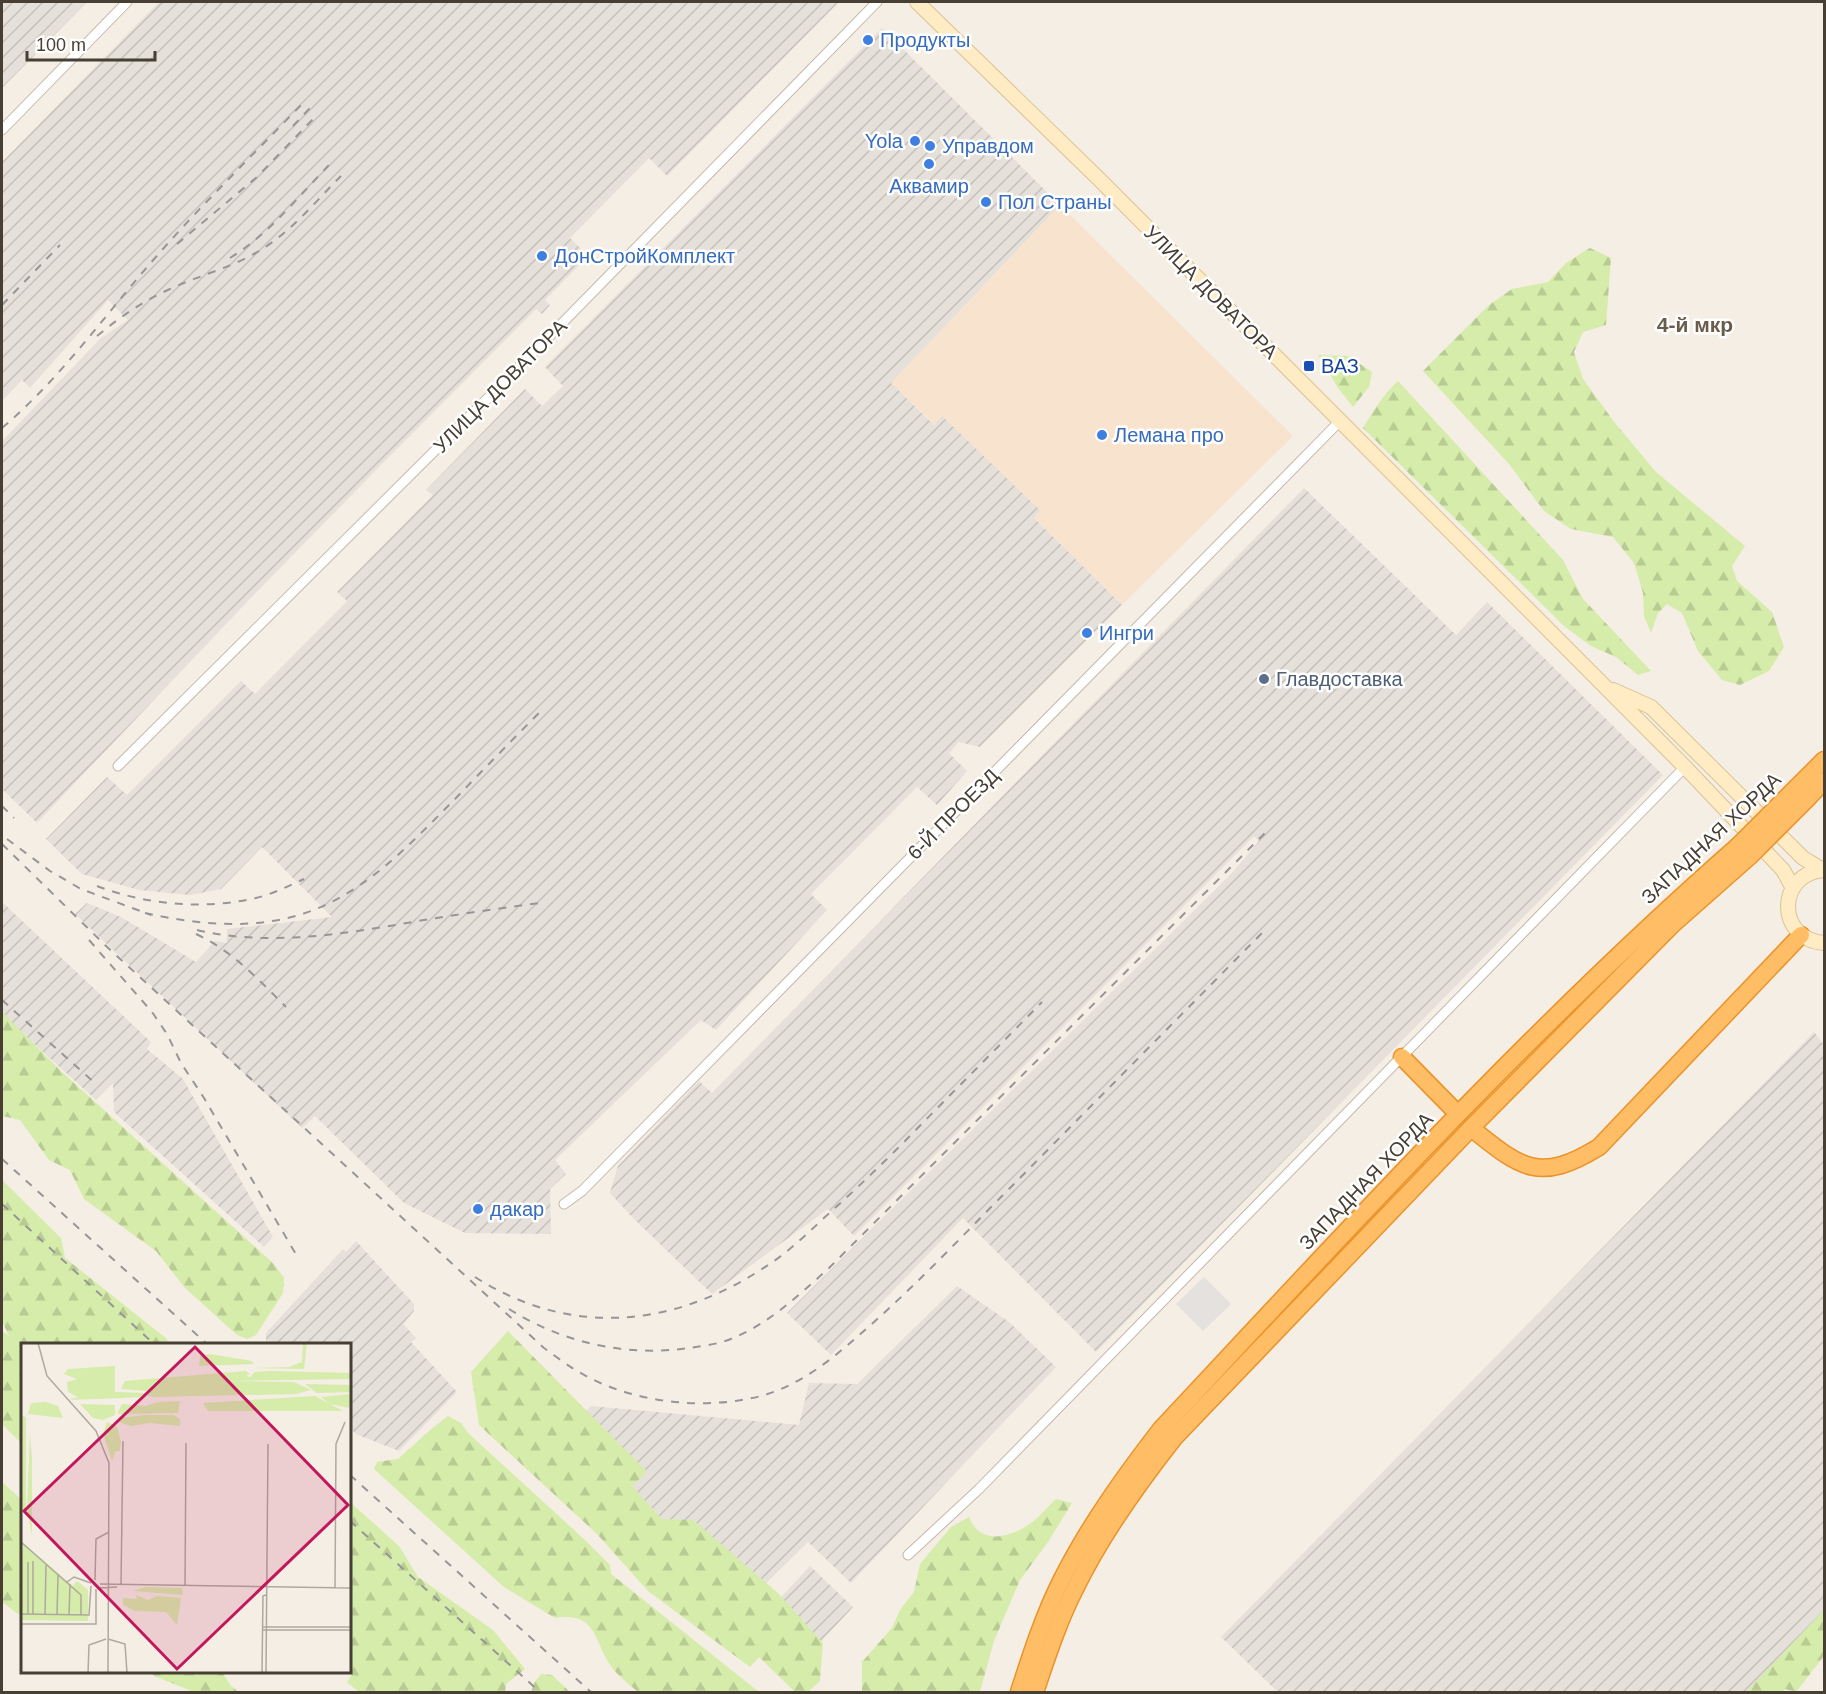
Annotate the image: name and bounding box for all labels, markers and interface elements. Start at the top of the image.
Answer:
scale bar [27,24,154,62]
place label: Продукты [880,29,970,51]
marker: Продукты [861,33,875,47]
text: 100 m [36,35,86,55]
place label: Yola [865,130,904,152]
marker: Yola [908,134,922,148]
place label: Управдом [942,135,1034,157]
marker: Управдом [923,139,937,153]
marker: Аквамир [922,157,936,171]
place label: Аквамир [889,175,969,197]
place label: Пол Страны [998,191,1112,213]
marker: Пол Страны [979,195,993,209]
street label: УЛИЦА ДОВАТОРА [1140,221,1283,364]
place label: ДонСтройКомплект [554,245,735,267]
marker: ДонСтройКомплект [535,249,549,263]
district label: 4-й мкр [1657,313,1733,336]
street label: УЛИЦА ДОВАТОРА [429,314,572,457]
place label: ВАЗ [1321,355,1359,377]
marker: ВАЗ [1302,359,1316,373]
place label: Лемана про [1114,424,1224,446]
marker: Лемана про [1095,428,1109,442]
place label: Ингри [1099,622,1154,644]
marker: Ингри [1080,626,1094,640]
place label: Главдоставка [1276,668,1404,690]
marker: Главдоставка [1257,672,1271,686]
street label: 6-Й ПРОЕЗД [902,763,1003,864]
street label: ЗАПАДНАЯ ХОРДА [1637,767,1786,908]
street label: ЗАПАДНАЯ ХОРДА [1295,1107,1438,1254]
place label: дакар [490,1198,544,1220]
marker: дакар [471,1202,485,1216]
inset map [21,1343,351,1673]

